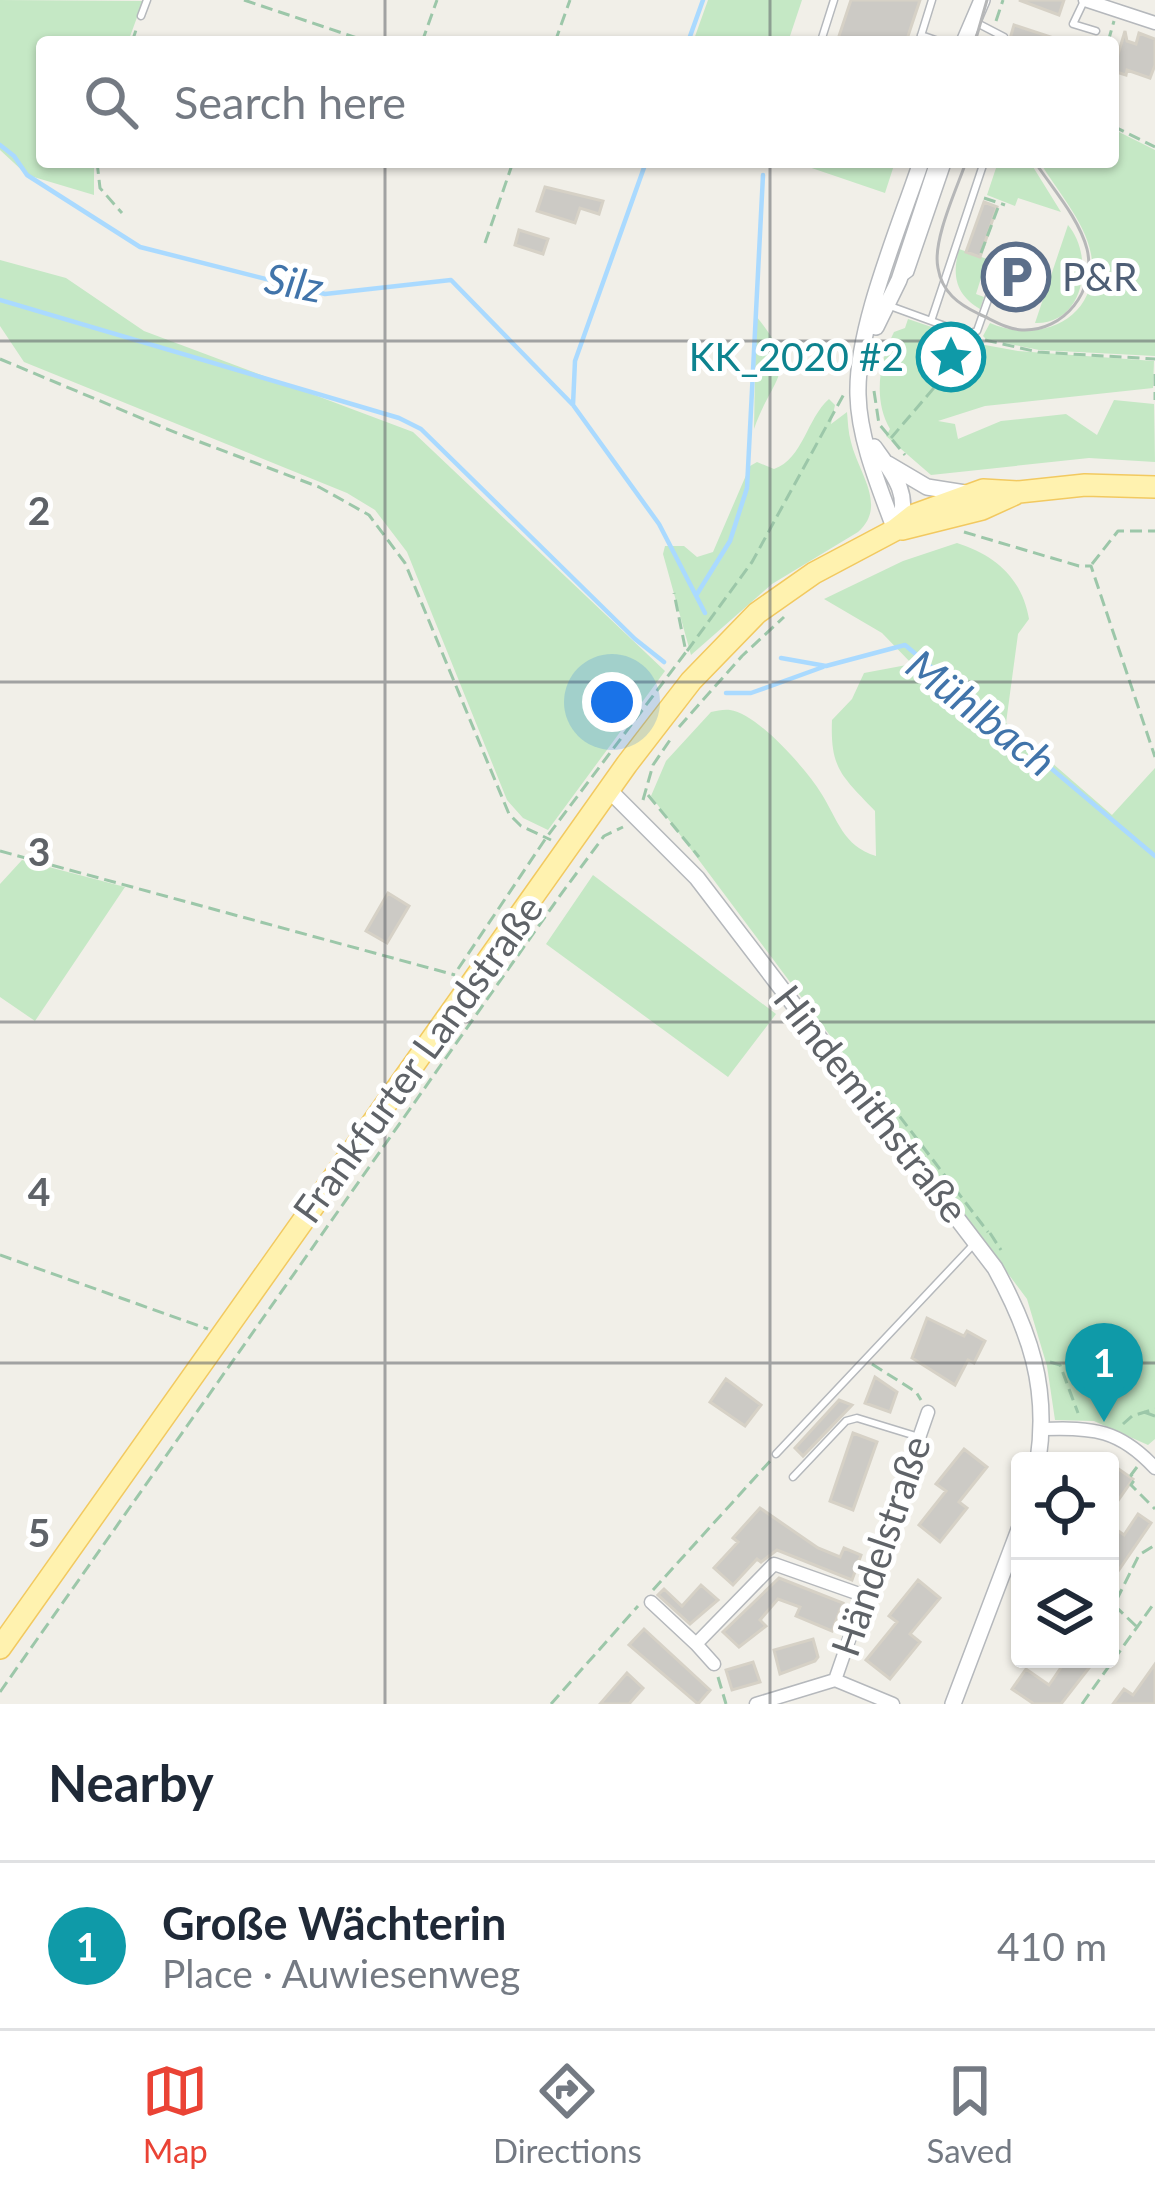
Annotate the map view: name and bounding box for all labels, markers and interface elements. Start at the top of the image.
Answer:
search box [36,36,1119,168]
icon: search [78,69,144,135]
text: Search here [174,75,406,129]
parking icon: P&R [981,242,1051,312]
water label: Silz [261,252,328,312]
place label: P&R [1062,253,1138,299]
place icon: KK_2020 #2 [916,322,986,392]
place label: KK_2020 #2 [689,333,904,379]
text: 2 [28,487,50,533]
water label: Mühlbach [897,639,1066,786]
your location [582,672,642,732]
text: 3 [28,828,50,874]
street label: Frankfurter Landstraße [283,886,551,1231]
street label: Hindemithstraße [765,976,978,1231]
text: 4 [28,1168,50,1214]
pin: 1 [1065,1323,1143,1422]
street label: Händelstraße [821,1430,939,1662]
map controls [1011,1452,1119,1668]
button: locate [1011,1452,1119,1560]
text: 5 [28,1509,50,1555]
button: layers [1011,1560,1119,1668]
text: Nearby [48,1752,214,1813]
text: Große Wächterin [162,1896,506,1950]
text: 1 [76,1923,98,1969]
text: 410 m [997,1923,1107,1969]
text: Place · Auwiesenweg [162,1950,520,1996]
tab: Map [142,2058,208,2170]
tab: Directions [493,2058,642,2170]
tab: Saved [926,2058,1013,2170]

